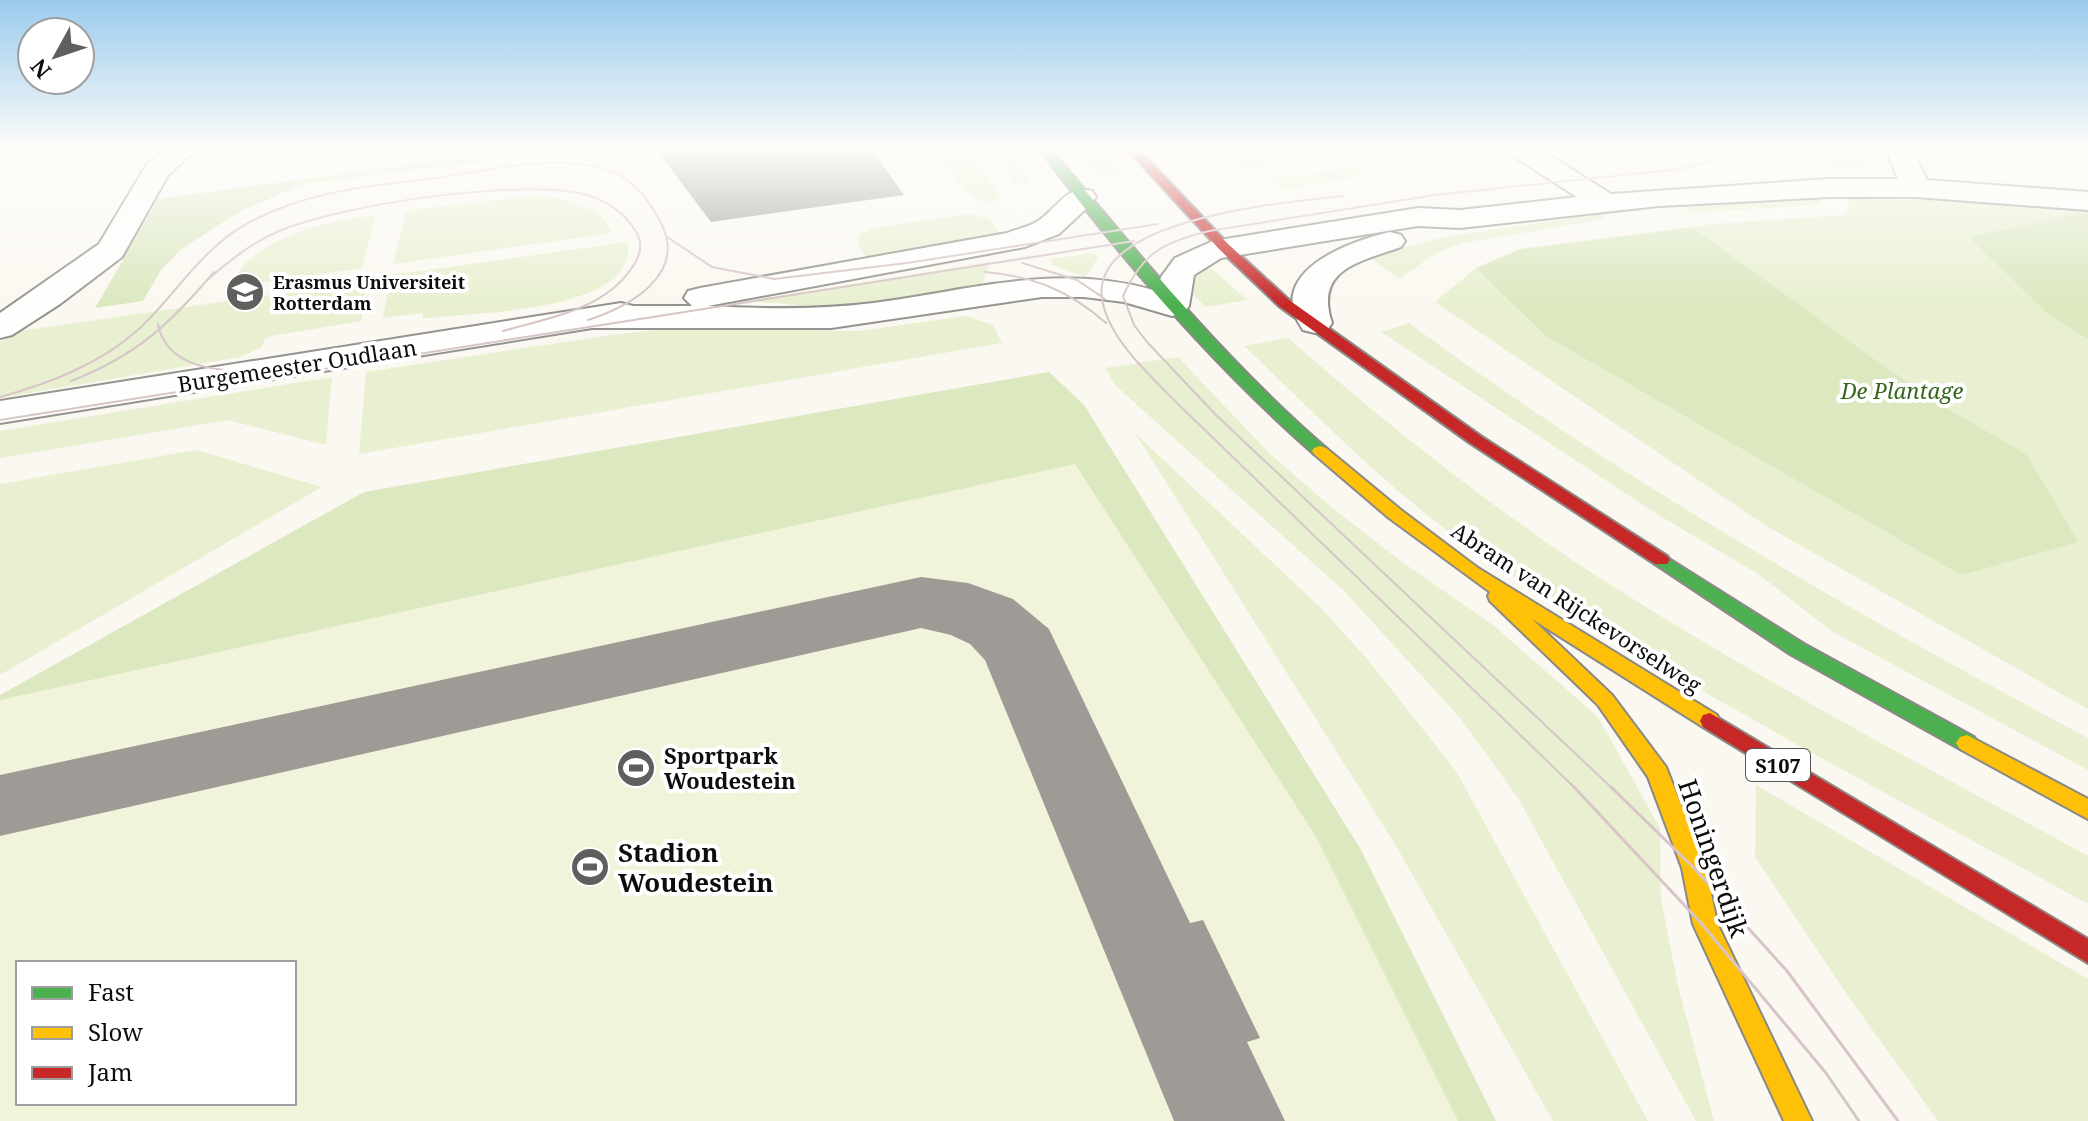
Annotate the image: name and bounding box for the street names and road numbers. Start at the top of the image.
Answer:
street label: Burgemeester Oudlaan [175,331,419,399]
street label: Abram van Rijckevorselweg [1446,515,1708,699]
road number: S107 [1746,749,1810,781]
street label: Honingerdijk [1670,774,1758,943]

